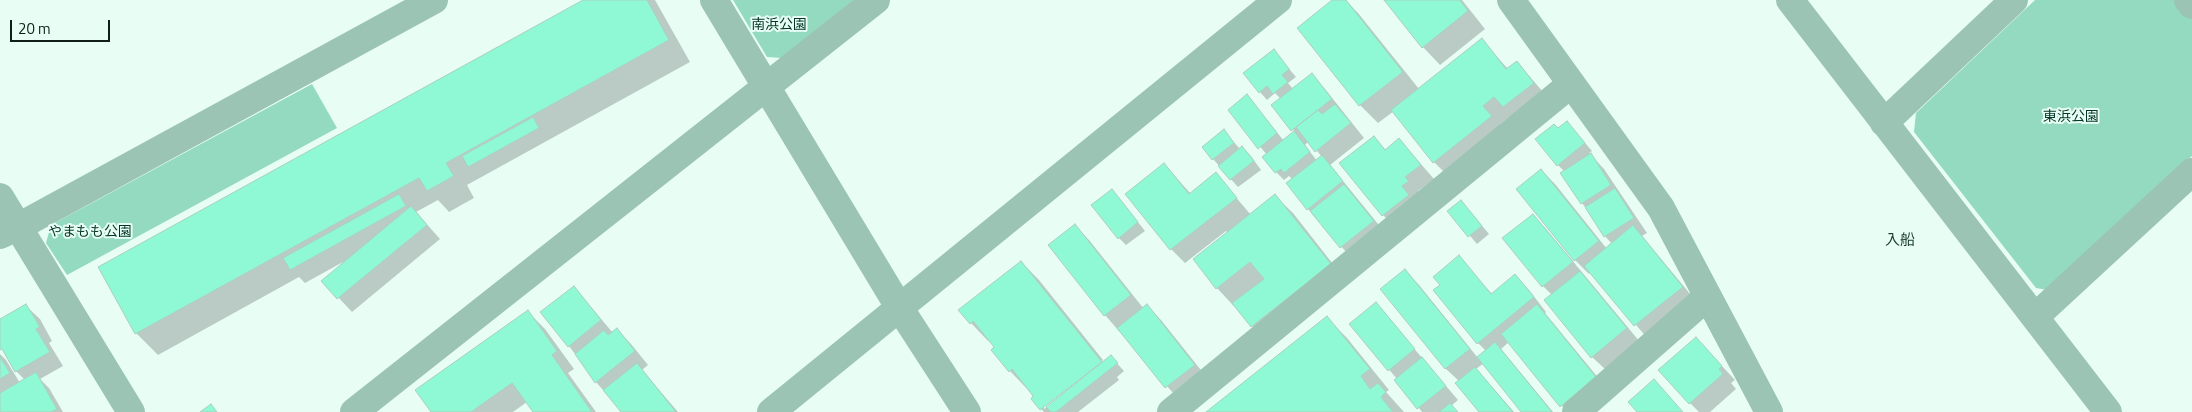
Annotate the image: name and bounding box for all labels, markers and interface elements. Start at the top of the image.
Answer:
scale bar [12,10,112,42]
text: 20 m [18,17,51,40]
park label: 南浜公園 [751,18,807,34]
park label: 東浜公園 [2043,110,2099,126]
park label: やまもも公園 [48,225,132,241]
district label: 入船 [1885,232,1915,250]

